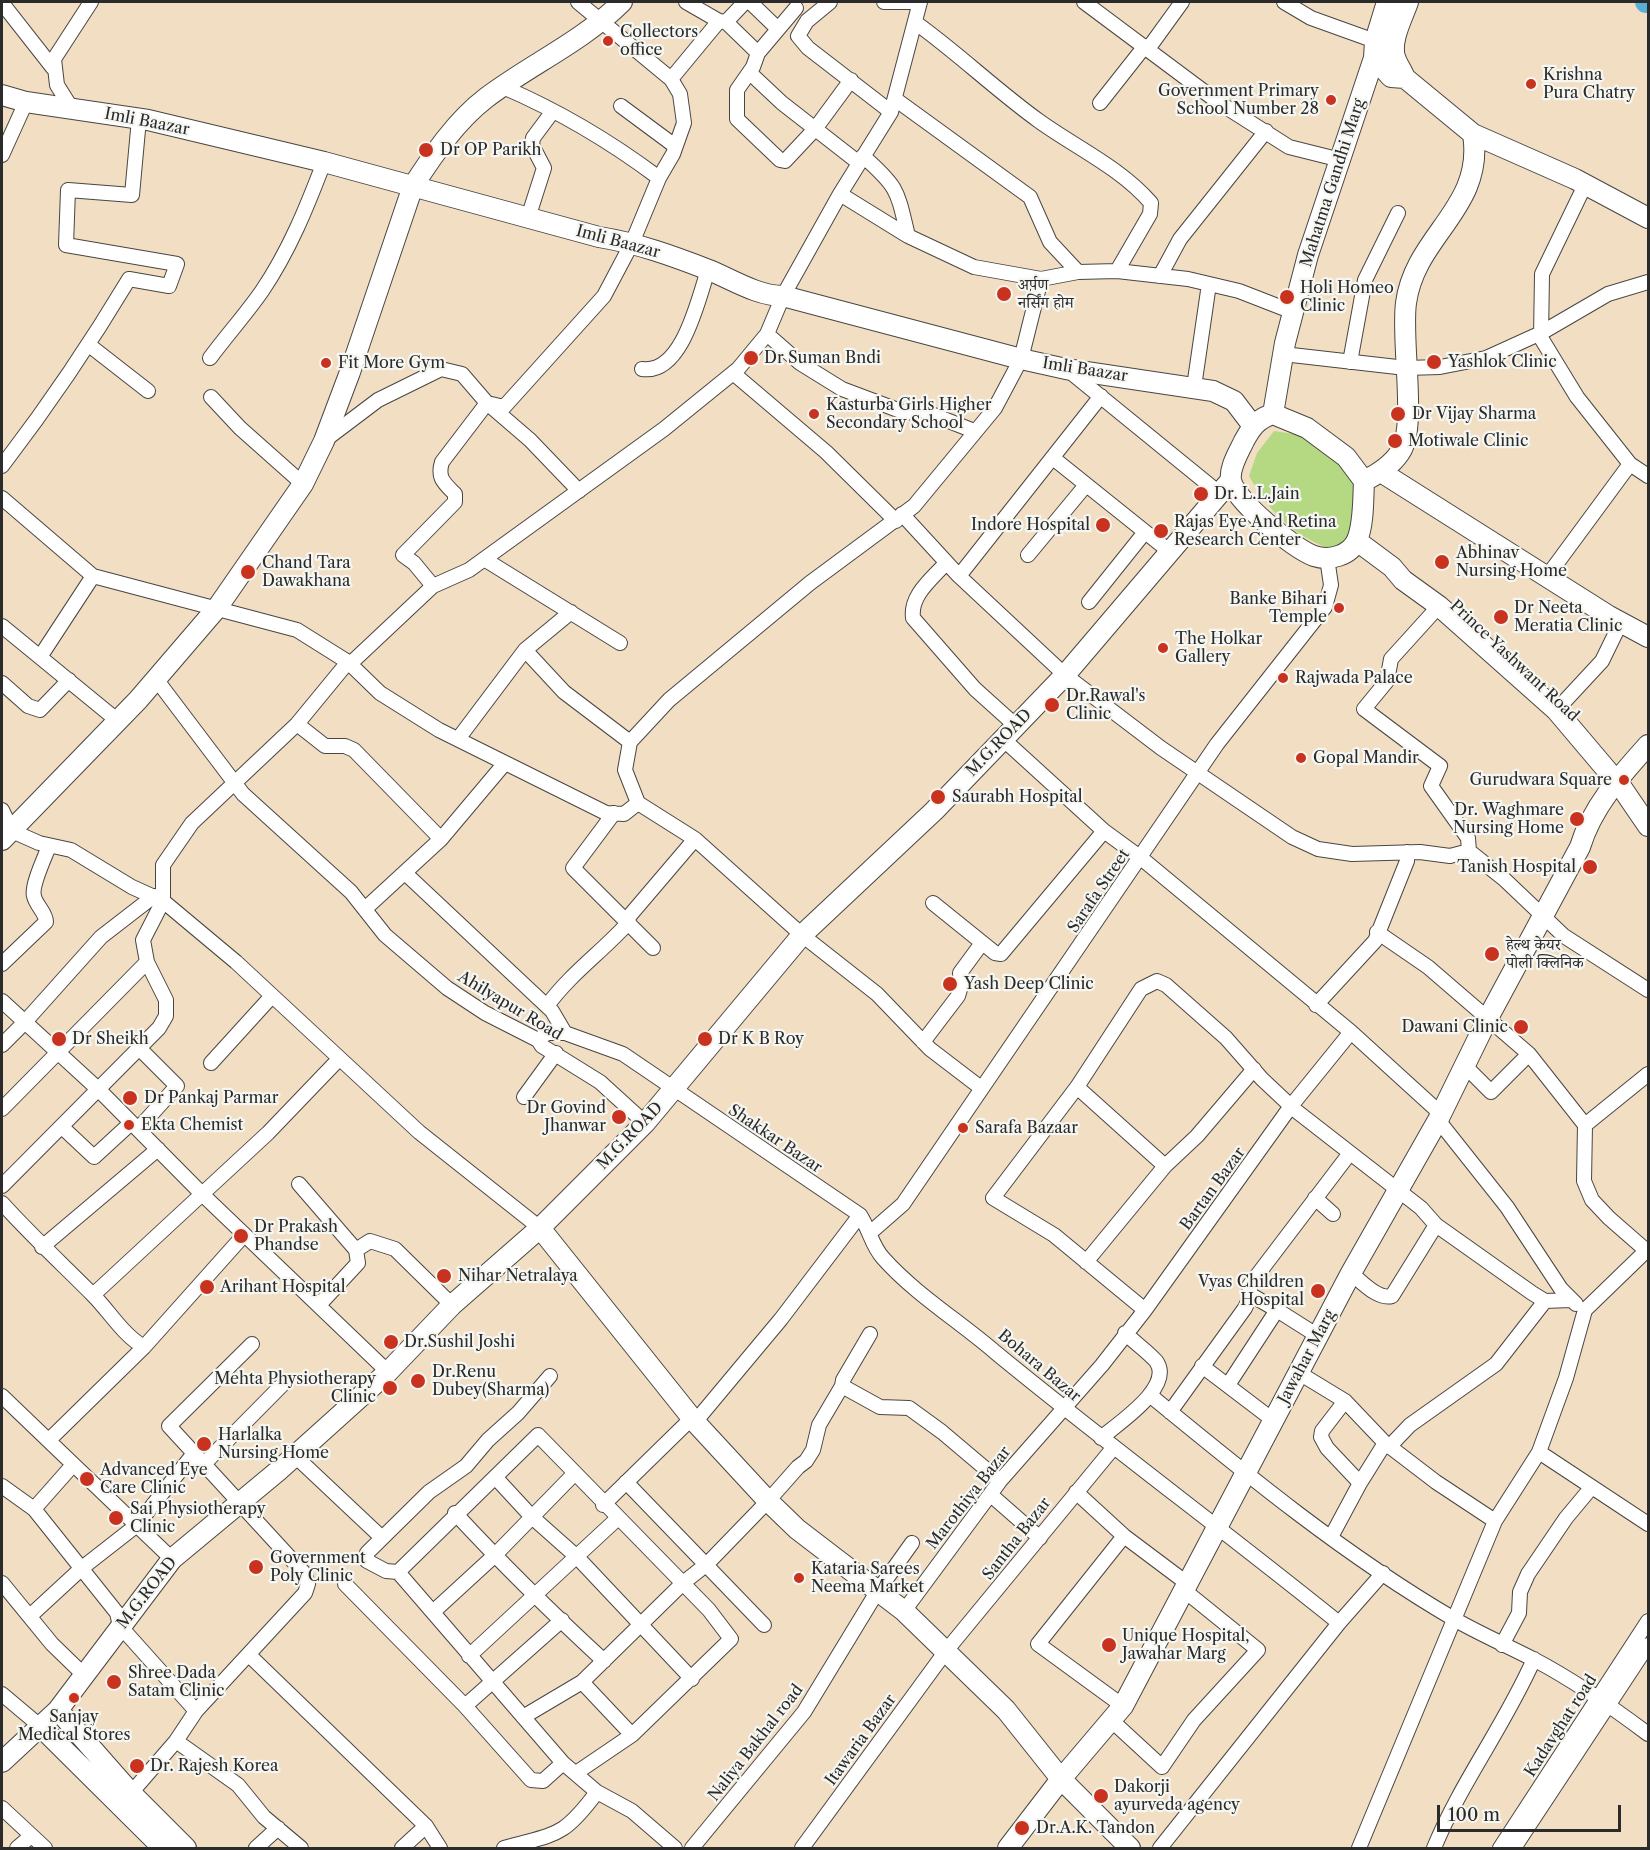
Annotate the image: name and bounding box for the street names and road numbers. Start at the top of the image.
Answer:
street label: Mahatma Gandhi Marg [1297,96,1369,270]
street label: Imli Baazar [103,104,191,140]
street label: Imli Baazar [574,222,662,262]
street label: Imli Baazar [1041,354,1129,386]
street label: Prince Yashwant Road [1446,596,1582,726]
street label: M.G.ROAD [962,705,1036,781]
street label: Sarafa Street [1064,846,1134,936]
street label: Ahilyapur Road [454,967,566,1045]
street label: M.G.ROAD [593,1098,667,1174]
street label: Shakkar Bazar [725,1101,825,1177]
street label: Bartan Bazar [1177,1144,1249,1234]
street label: Jawahar Marg [1274,1307,1340,1407]
street label: Bohara Bazar [994,1326,1084,1406]
street label: Marothiya Bazar [923,1443,1015,1553]
street label: Santha Bazar [979,1494,1055,1584]
street label: M.G.ROAD [113,1553,181,1633]
street label: Kadavghat road [1521,1671,1601,1781]
street label: Naliya Bakhal road [704,1681,808,1805]
street label: Itawaria Bazar [821,1691,901,1789]

